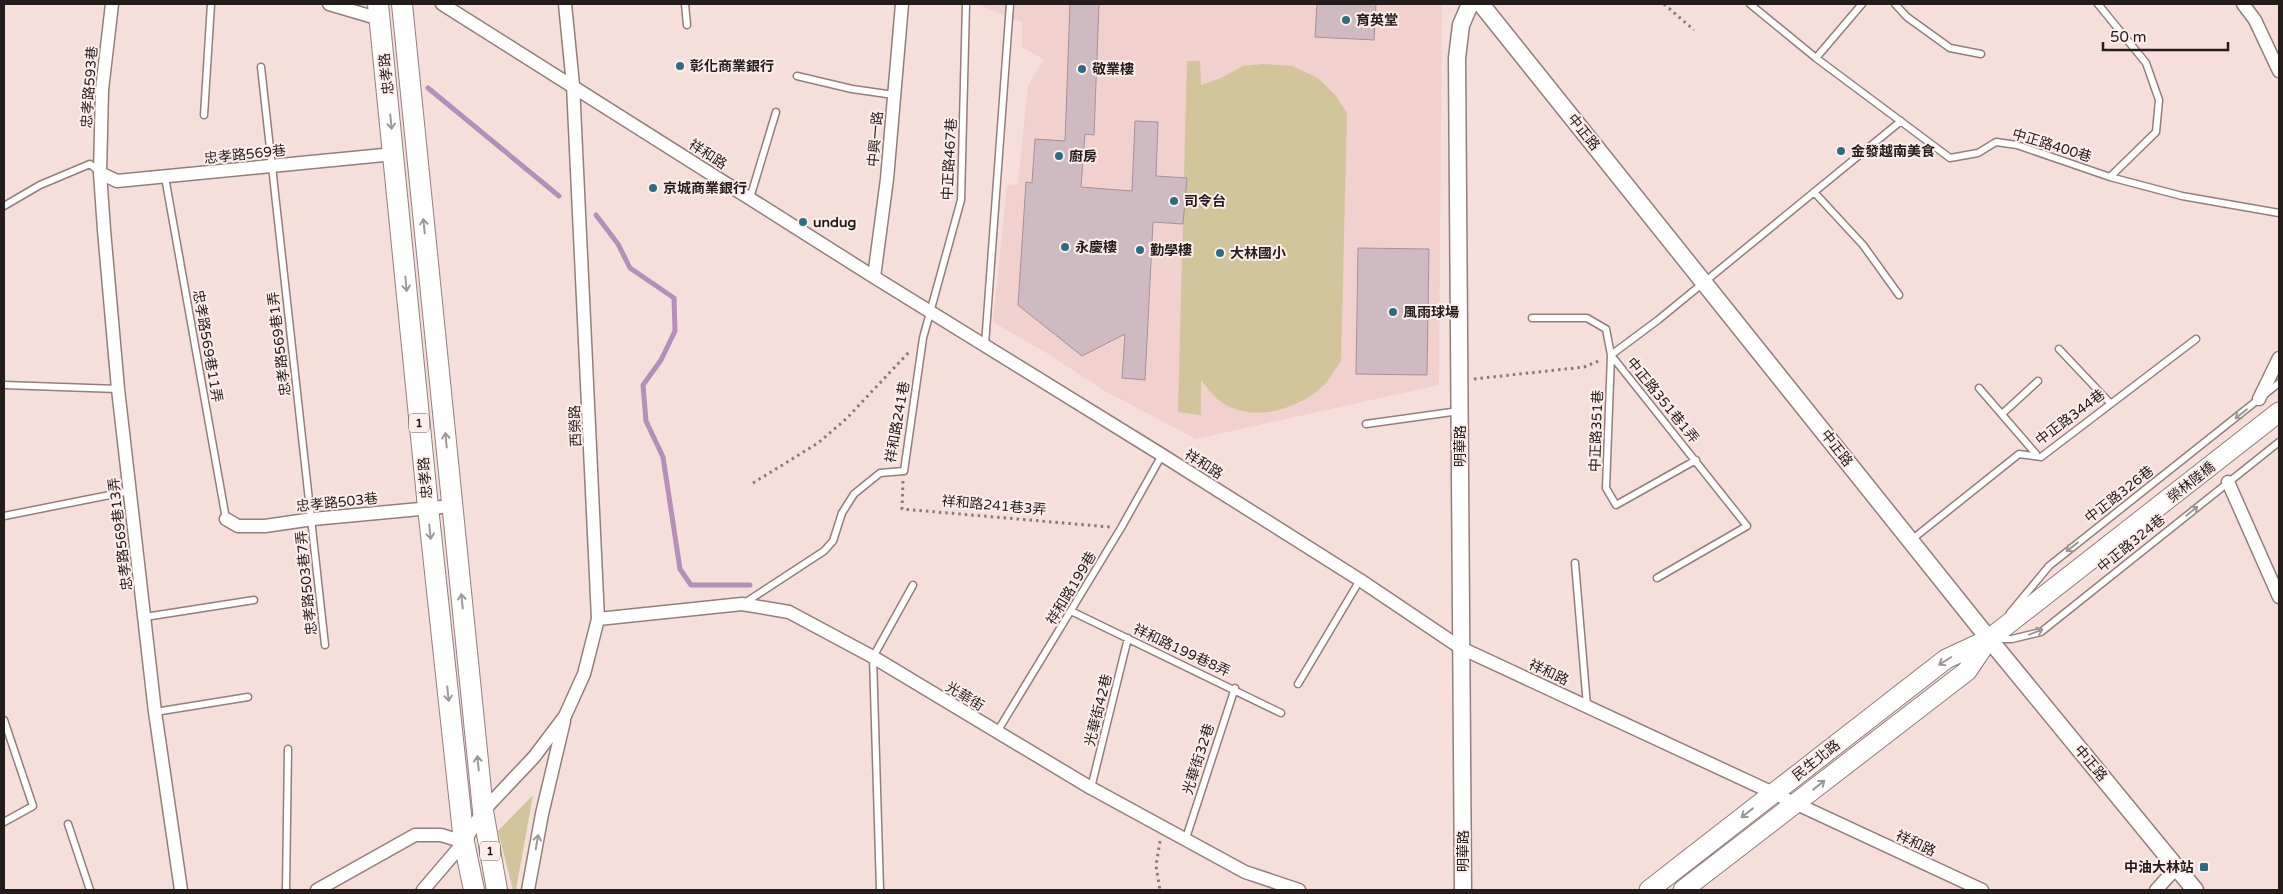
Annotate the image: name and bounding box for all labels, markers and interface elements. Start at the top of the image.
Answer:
place label: 育英堂 [1356,12,1398,29]
marker: 育英堂 [1340,14,1352,26]
scale bar [2103,20,2228,52]
text: 50 m [2110,28,2147,46]
street label: 忠孝路593巷 [78,45,101,129]
street label: 忠孝路 [376,52,397,96]
place label: 彰化商業銀行 [690,58,774,75]
marker: 彰化商業銀行 [674,60,686,72]
place label: 敬業樓 [1092,61,1134,78]
marker: 敬業樓 [1076,63,1088,75]
street label: 中興一路 [865,110,886,168]
street label: 中正路 [1564,111,1603,154]
one-way arrow [386,114,395,130]
street label: 中正路467巷 [939,117,960,201]
street label: 中正路400巷 [2010,125,2094,166]
street label: 祥和路 [685,136,730,173]
street label: 忠孝路569巷 [203,142,287,167]
place label: 金發越南美食 [1851,143,1935,160]
marker: 金發越南美食 [1835,145,1847,157]
place label: 廚房 [1069,148,1097,165]
marker: 廚房 [1053,150,1065,162]
place label: 京城商業銀行 [663,180,747,197]
marker: 京城商業銀行 [647,182,659,194]
place label: 司令台 [1184,193,1226,210]
marker: 司令台 [1168,195,1180,207]
place label: undug [813,214,856,231]
marker: undug [797,216,809,228]
one-way arrow [420,218,429,234]
place label: 永慶樓 [1075,239,1117,256]
marker: 永慶樓 [1059,241,1071,253]
place label: 勤學樓 [1150,242,1192,259]
marker: 勤學樓 [1134,244,1146,256]
place label: 大林國小 [1230,245,1286,262]
marker: 大林國小 [1214,247,1226,259]
one-way arrow [401,275,411,291]
street label: 忠孝路569巷11弄 [189,288,226,404]
street label: 忠孝路569巷1弄 [265,291,294,397]
place label: 風雨球場 [1403,304,1459,321]
marker: 風雨球場 [1387,306,1399,318]
street label: 中正路351巷1弄 [1623,354,1702,447]
street label: 祥和路241巷 [882,380,913,464]
street label: 中正路344巷 [2032,386,2108,449]
street label: 中正路351巷 [1587,390,1606,472]
street label: 西榮路 [566,405,585,447]
one-way arrow [2235,408,2248,419]
road number: 1 [409,413,429,432]
street label: 明華路 [1452,425,1469,467]
street label: 中正路 [1817,427,1856,470]
one-way arrow [441,432,451,448]
street label: 祥和路 [1181,446,1226,483]
street label: 忠孝路 [415,456,436,500]
street label: 榮林陸橋 [2164,458,2219,506]
street label: 中正路326巷 [2082,462,2157,526]
street label: 忠孝路569巷13弄 [105,476,136,592]
street label: 忠孝路503巷 [295,490,379,515]
street label: 祥和路241巷3弄 [941,492,1047,519]
one-way arrow [2185,505,2198,516]
street label: 中正路324巷 [2094,511,2169,576]
one-way arrow [425,524,435,540]
street label: 忠孝路503巷7弄 [293,530,320,636]
one-way arrow [2066,542,2079,553]
street label: 祥和路199巷 [1043,549,1100,628]
one-way arrow [457,594,467,610]
street label: 祥和路199巷8弄 [1131,621,1233,680]
one-way arrow [2028,627,2043,636]
street label: 祥和路 [1526,656,1571,689]
one-way arrow [1939,656,1953,666]
street label: 光華街42巷 [1081,672,1116,748]
street label: 光華街 [942,678,987,715]
one-way arrow [443,686,453,702]
street label: 光華街32巷 [1179,722,1218,797]
street label: 民生北路 [1789,736,1844,784]
street label: 中正路 [2071,742,2111,785]
one-way arrow [473,755,483,771]
one-way arrow [1812,780,1826,790]
one-way arrow [1741,808,1754,819]
street label: 祥和路 [1893,827,1938,860]
street label: 明華路 [1455,830,1472,872]
one-way arrow [532,835,542,851]
road number: 1 [480,841,500,860]
place label: 中油大林站 [2124,859,2194,876]
marker: 中油大林站 [2198,861,2210,873]

